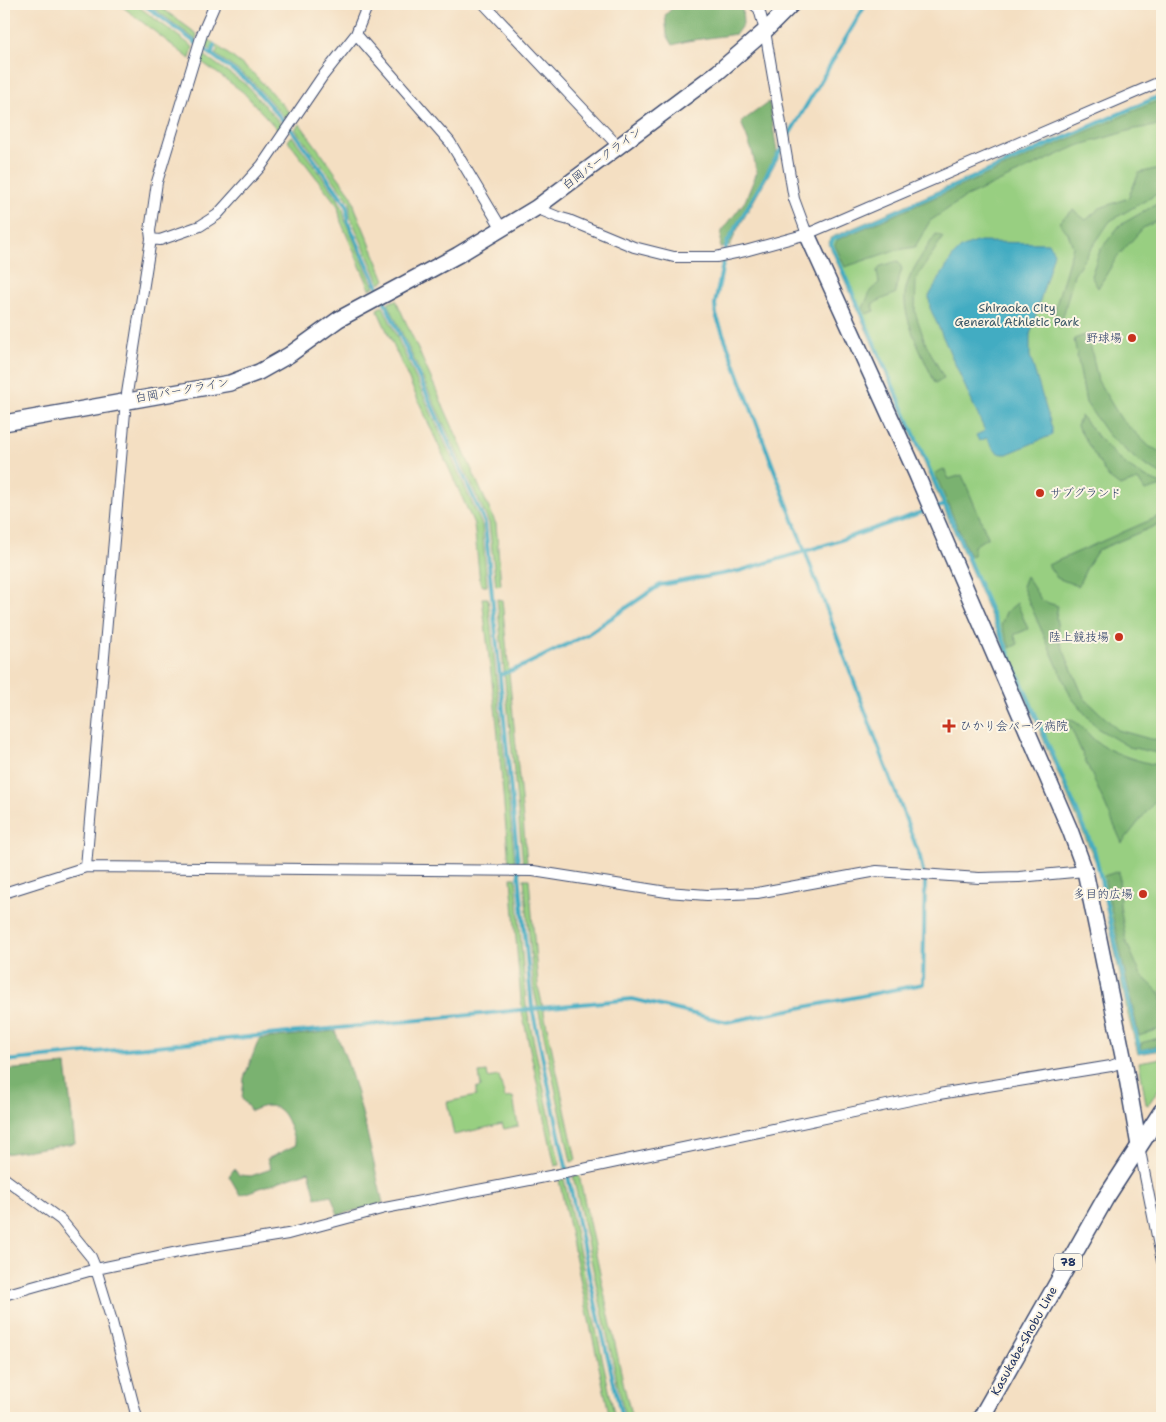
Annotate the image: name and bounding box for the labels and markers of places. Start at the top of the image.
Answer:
place label: 野球場 [1086,330,1122,346]
marker: 野球場 [1126,332,1138,344]
place label: サブグランド [1050,485,1122,501]
marker: サブグランド [1034,487,1046,499]
place label: 陸上競技場 [1049,629,1109,645]
marker: 陸上競技場 [1113,631,1125,643]
place label: ひかり会パーク病院 [960,718,1068,734]
marker: ひかり会パーク病院 [942,719,956,733]
place label: 多目的広場 [1073,886,1133,902]
marker: 多目的広場 [1137,888,1149,900]

